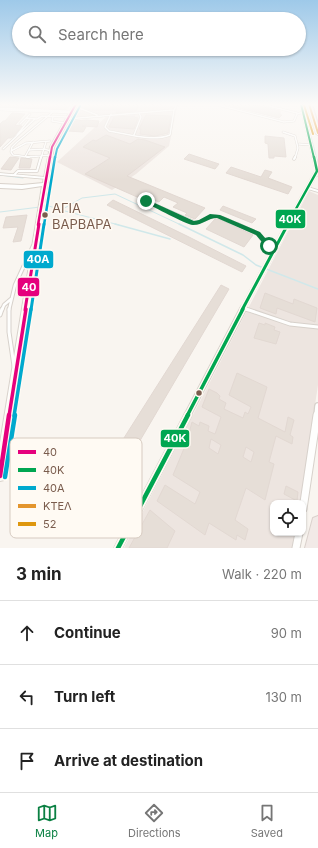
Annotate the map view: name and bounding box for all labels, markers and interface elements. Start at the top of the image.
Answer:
search box [12,12,306,56]
icon: search [26,23,48,45]
text: Search here [58,25,144,44]
route end [137,192,155,210]
place label: ΑΓΙΑ ΒΑΡΒΑΡΑ [52,200,112,232]
line badge: 40Κ [275,209,306,229]
marker: ΑΓΙΑ ΒΑΡΒΑΡΑ [40,210,50,220]
text: 40Κ [279,212,301,226]
route start [260,237,278,255]
line badge: 40Α [23,250,54,269]
text: 40Α [26,252,50,266]
line badge: 40 [17,277,40,297]
text: 40 [22,280,36,294]
unlabelled marker [194,388,204,398]
line badge: 40Κ [160,429,190,448]
text: 40Κ [164,431,186,445]
legend [10,438,142,538]
text: 40 [43,445,57,459]
text: 40Κ [43,463,65,477]
text: 40Α [43,481,65,495]
text: ΚΤΕΛ [43,499,72,513]
map controls [270,500,306,536]
button: locate [270,500,306,536]
text: 52 [43,517,56,531]
text: 3 min [16,564,62,584]
text: Walk · 220 m [222,566,302,582]
icon: ahead [16,622,38,644]
text: Continue [54,623,121,642]
text: 90 m [271,625,302,641]
icon: left [16,686,38,708]
text: Turn left [54,687,115,706]
text: 130 m [265,689,302,705]
icon: arrive [16,750,38,772]
text: Arrive at destination [54,751,203,770]
tab: Map [35,802,58,840]
tab: Directions [128,802,181,840]
tab: Saved [251,802,283,840]

